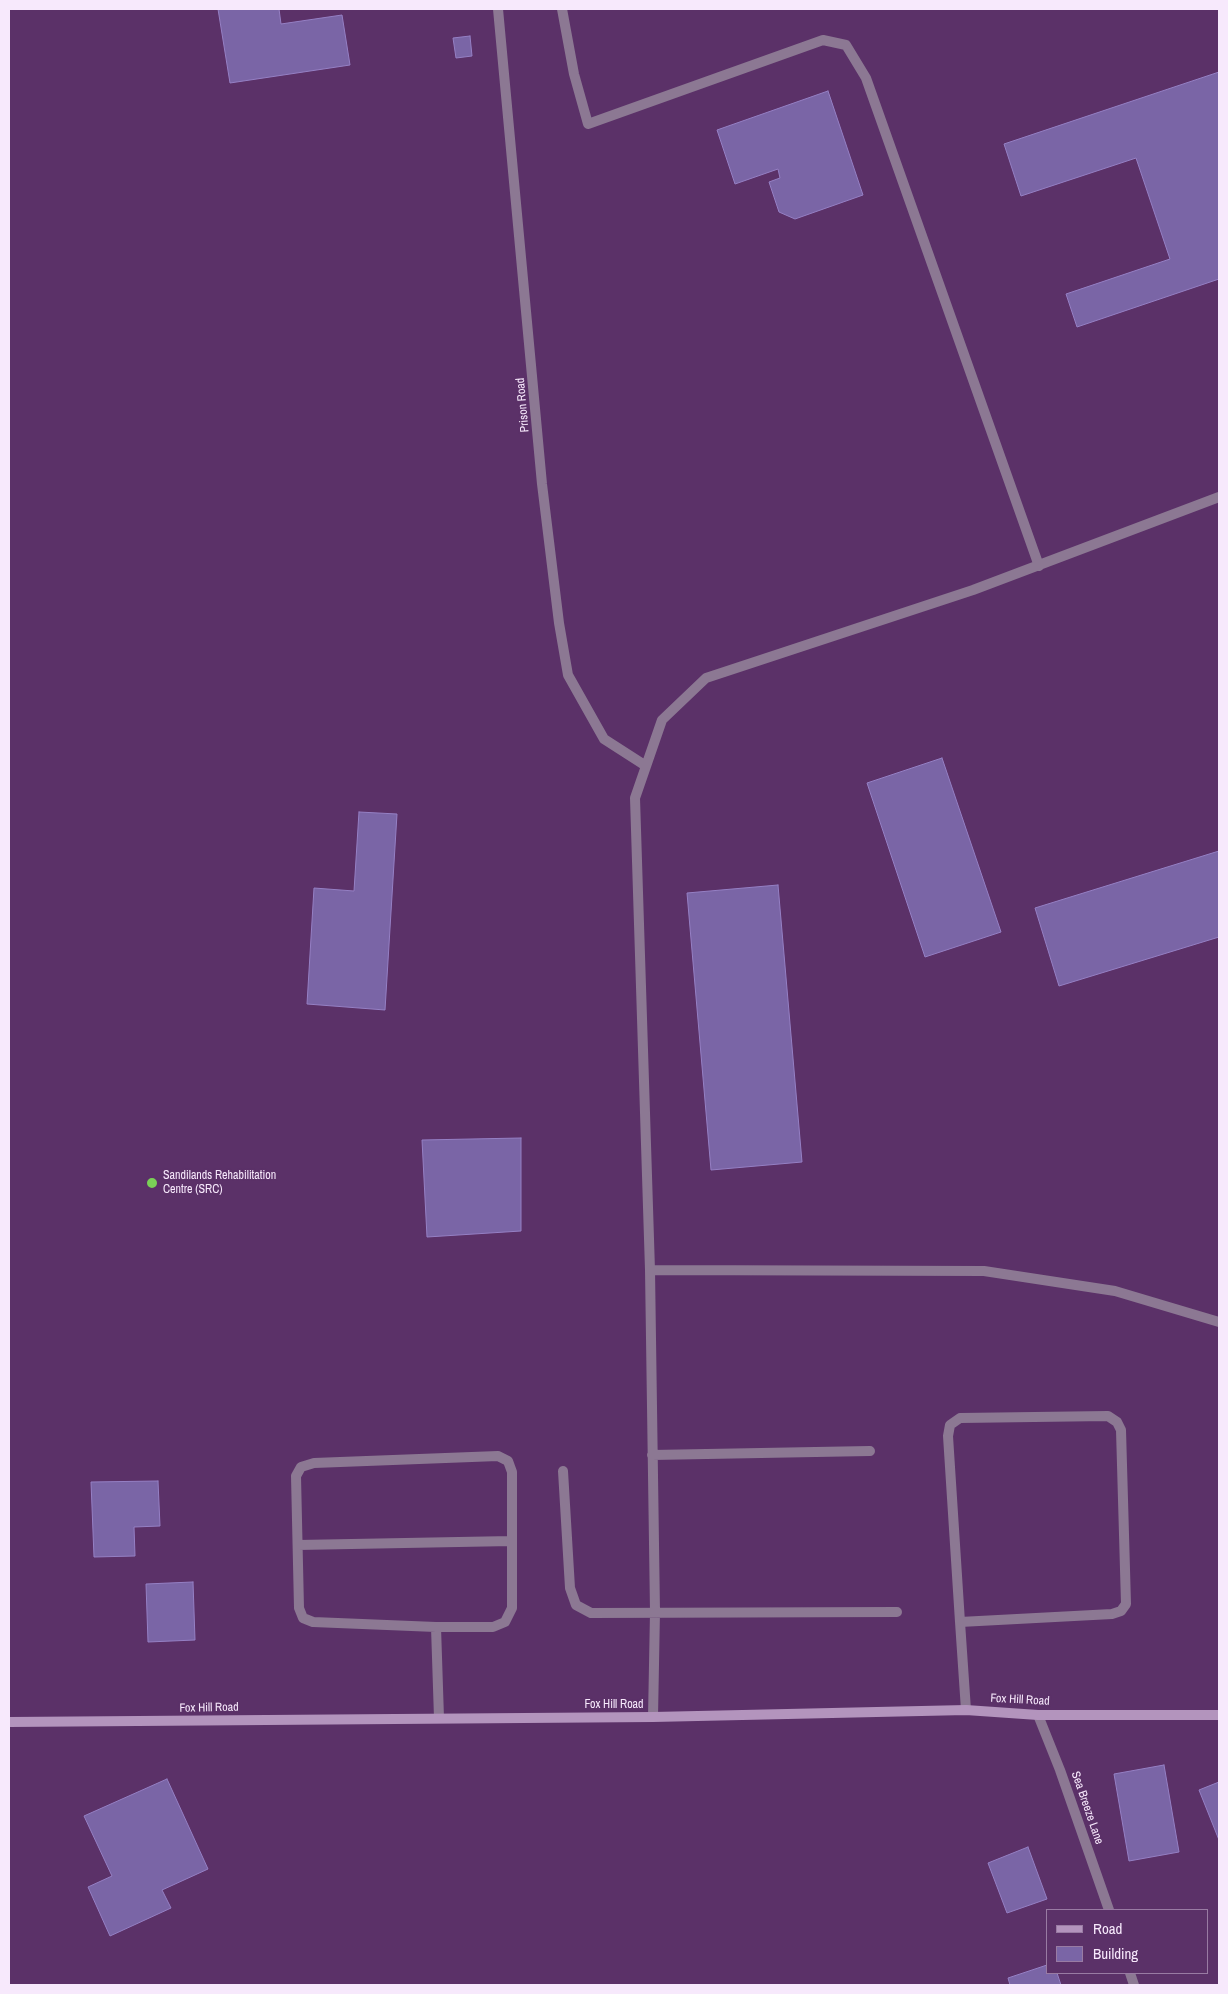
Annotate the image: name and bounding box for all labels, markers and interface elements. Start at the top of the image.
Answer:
street label: Prison Road [513,377,533,433]
place label: Sandilands Rehabilitation Centre (SRC) [163,1169,276,1197]
marker: Sandilands Rehabilitation Centre (SRC) [145,1176,159,1190]
street label: Fox Hill Road [990,1691,1050,1709]
street label: Fox Hill Road [584,1698,644,1712]
street label: Fox Hill Road [179,1700,239,1716]
street label: Sea Breeze Lane [1068,1770,1106,1846]
legend [1046,1909,1208,1974]
text: Road [1093,1918,1122,1939]
text: Building [1093,1943,1138,1964]

